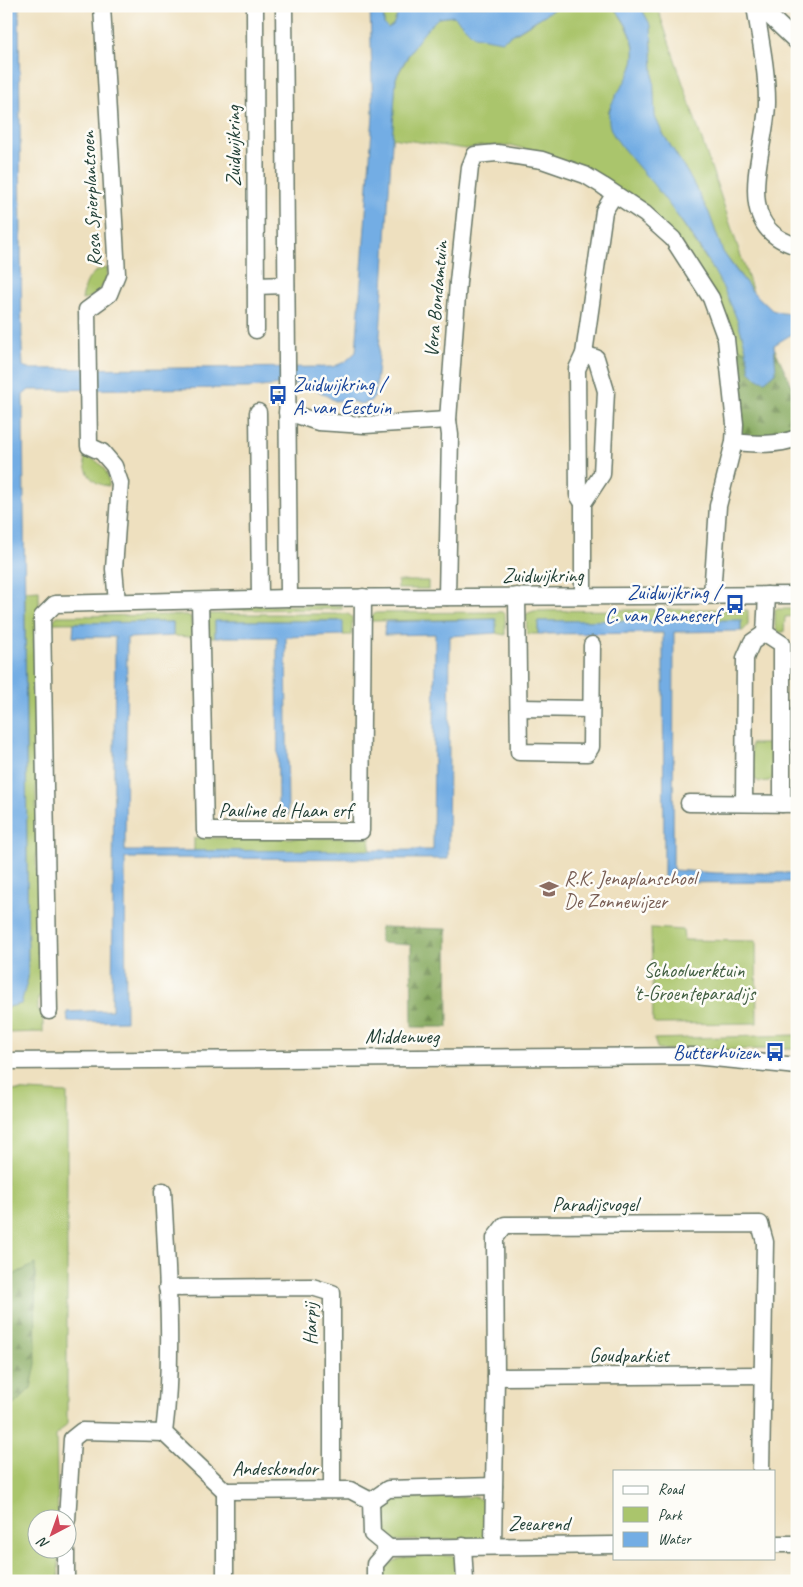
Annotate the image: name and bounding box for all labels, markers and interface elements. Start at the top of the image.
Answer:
street label: Zuidwijkring [221,104,246,187]
street label: Rosa Spierplantsoen [75,129,107,268]
street label: Vera Bondamtuin [418,239,454,358]
place label: Zuidwijkring / A. van Eestuin [293,372,392,420]
bus stop icon: Zuidwijkring / A. van Eestuin [267,384,289,406]
street label: Zuidwijkring [502,563,585,588]
place label: Zuidwijkring / C. van Renneserf [605,580,724,628]
bus stop icon: Zuidwijkring / C. van Renneserf [724,593,746,615]
street label: Pauline de Haan erf [219,798,357,823]
place label: R.K. Jenaplanschool De Zonnewijzer [564,866,700,914]
school or university icon: R.K. Jenaplanschool De Zonnewijzer [538,878,560,900]
park label: Schoolwerktuin 't-Groenteparadijs [633,958,757,1006]
street label: Middenweg [365,1024,441,1049]
place label: Butterhuizen [673,1040,761,1065]
bus stop icon: Butterhuizen [764,1041,786,1063]
street label: Paradijsvogel [552,1192,641,1217]
street label: Harpij [297,1301,323,1346]
street label: Goudparkiet [589,1343,671,1368]
street label: Andeskondor [232,1456,320,1481]
legend [613,1470,776,1560]
text: Road [658,1480,685,1499]
text: Park [658,1506,683,1525]
north arrow [28,1510,78,1560]
street label: Zeearend [508,1511,573,1536]
text: Water [658,1530,692,1549]
text: N [33,1533,53,1553]

